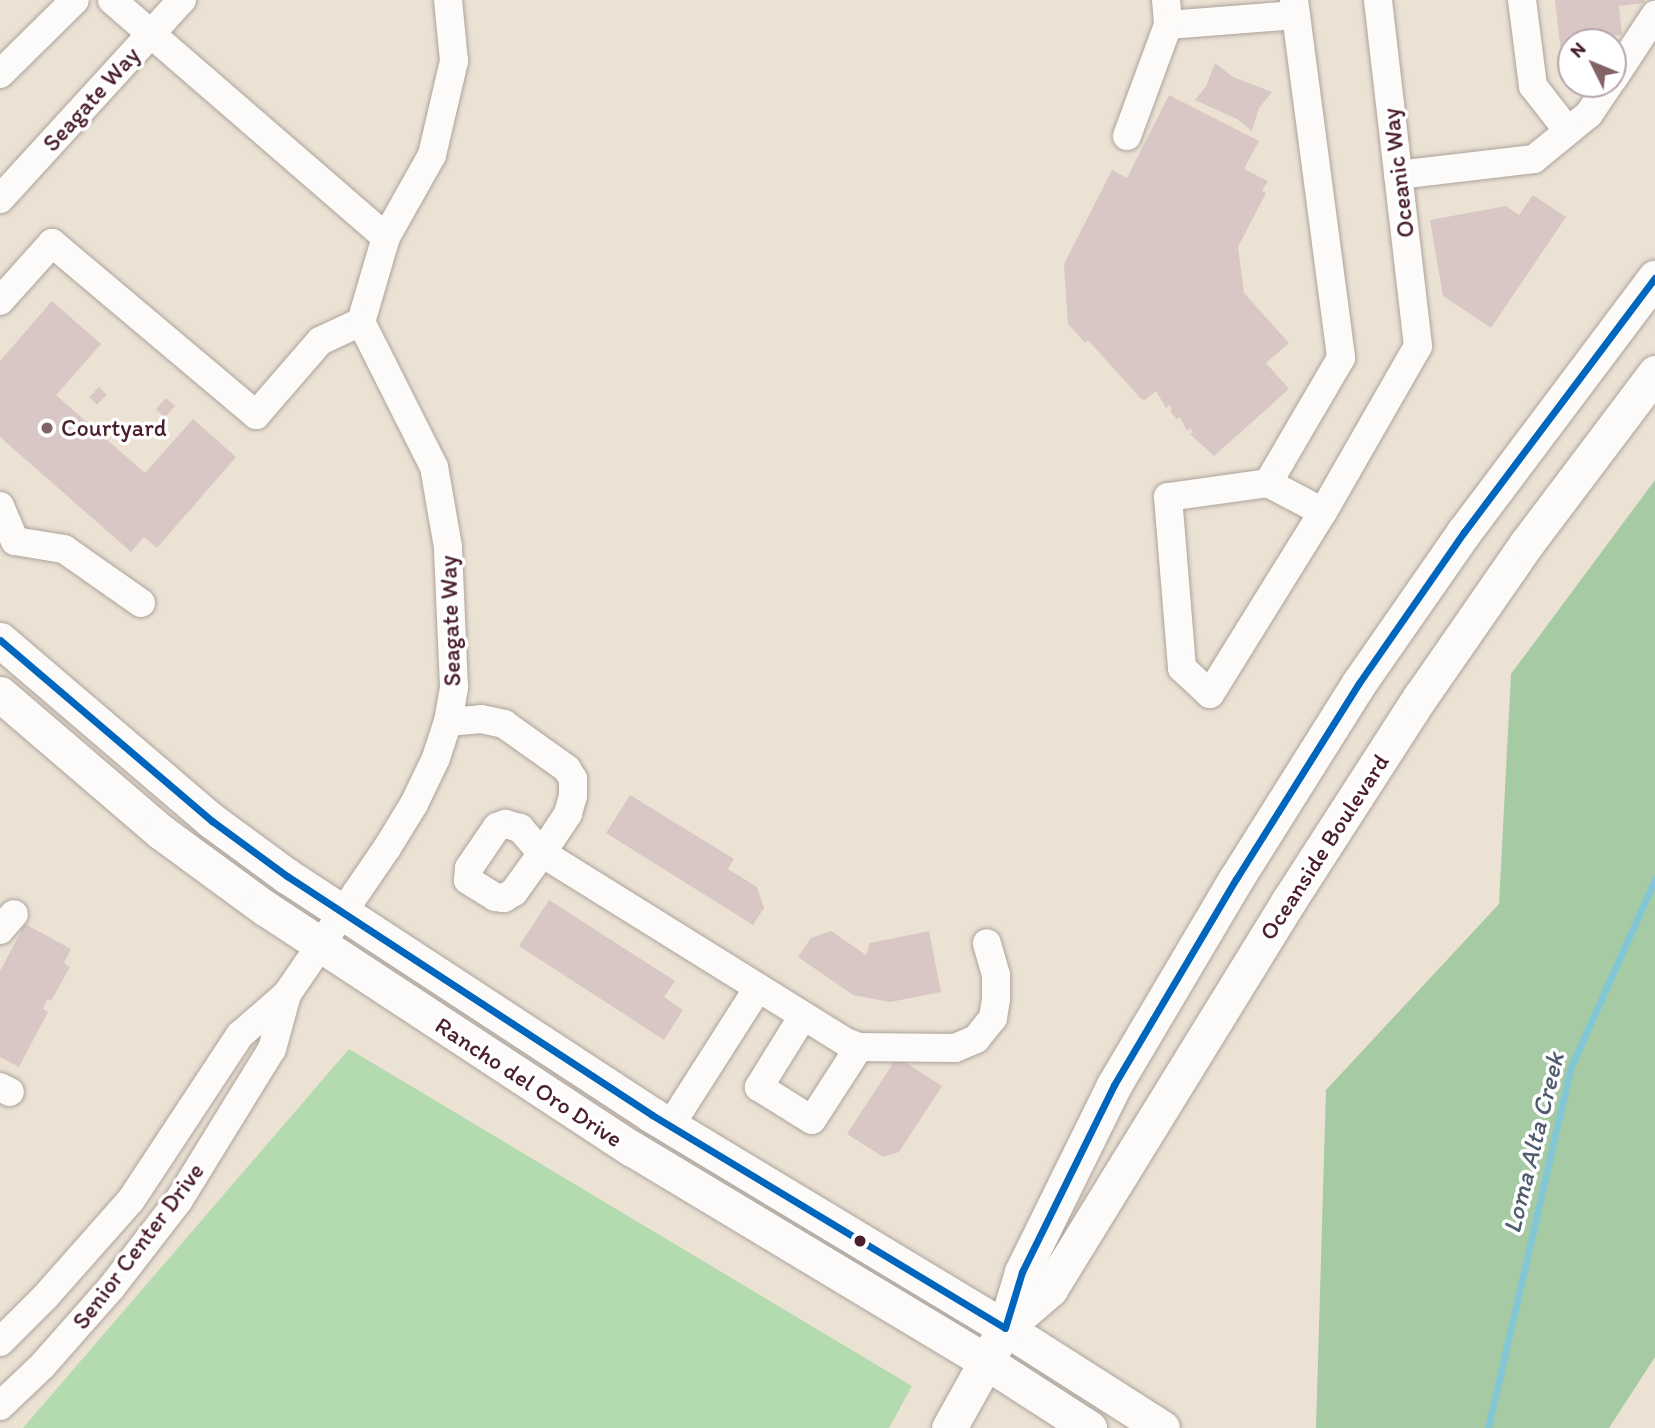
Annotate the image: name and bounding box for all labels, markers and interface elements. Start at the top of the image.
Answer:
north arrow [1557,28,1627,98]
text: N [1565,37,1591,62]
street label: Seagate Way [37,41,145,157]
street label: Oceanic Way [1376,106,1420,240]
place label: Courtyard [61,414,167,442]
marker: Courtyard [39,420,55,436]
street label: Seagate Way [433,555,467,687]
street label: Oceanside Boulevard [1253,748,1395,946]
street label: Rancho del Oro Drive [430,1011,628,1153]
water label: Loma Alta Creek [1496,1050,1572,1236]
street label: Senior Center Drive [66,1157,210,1335]
unlabelled marker [853,1234,867,1248]

